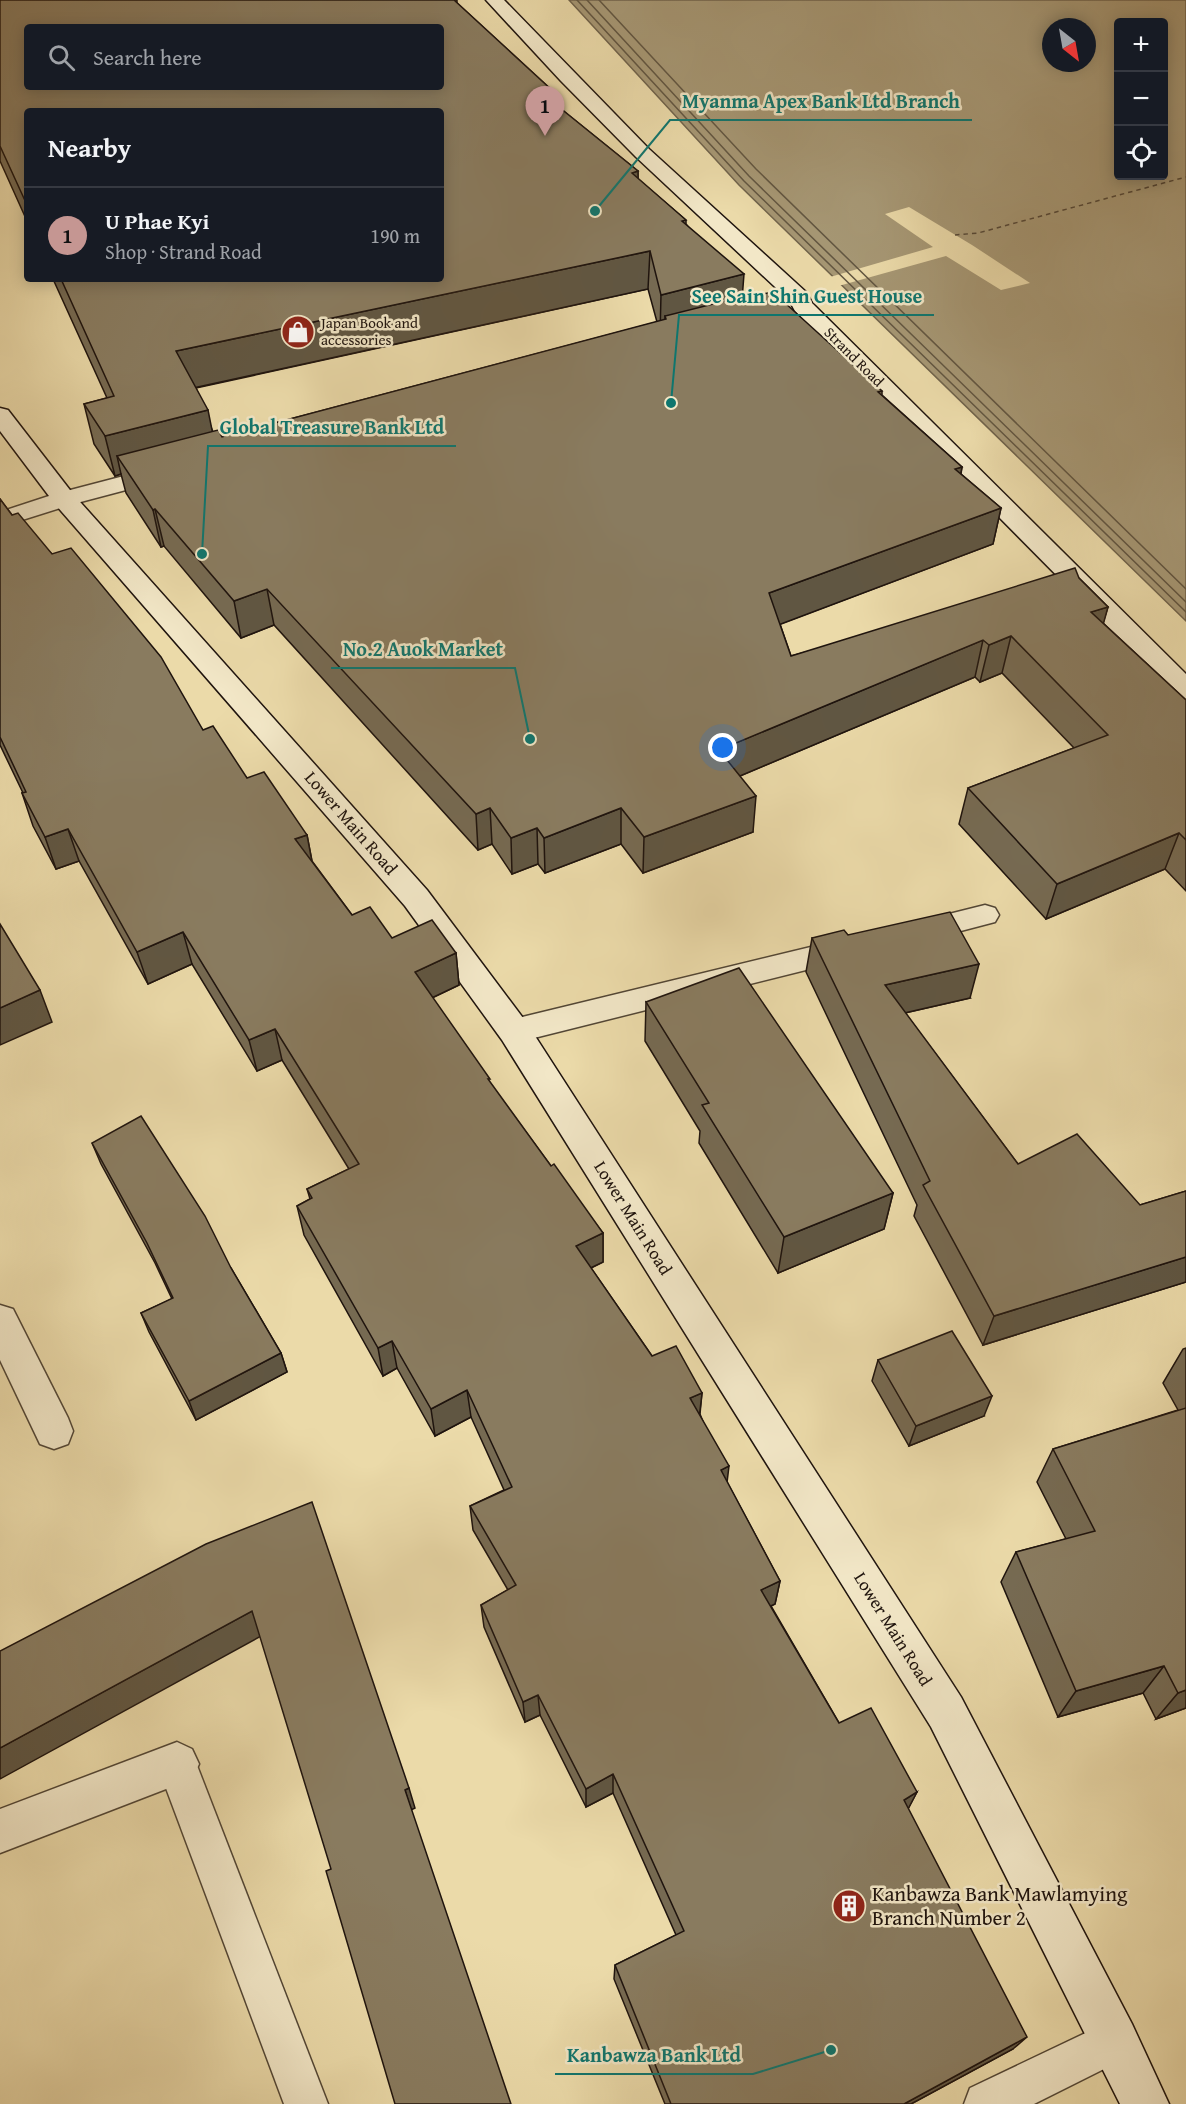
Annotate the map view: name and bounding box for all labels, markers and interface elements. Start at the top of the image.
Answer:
north arrow [1042,18,1096,72]
map controls [1114,18,1168,180]
button: + [1114,18,1168,72]
search box [24,24,444,90]
icon: search [45,41,78,74]
text: Search here [93,41,202,73]
button: − [1114,72,1168,126]
callout: Myanma Apex Bank Ltd Branch [670,82,972,120]
pin: 1 [526,86,564,136]
text: Myanma Apex Bank Ltd Branch [682,86,960,115]
button: locate [1114,126,1168,180]
text: Nearby [48,128,131,167]
text: U Phae Kyi [105,205,209,237]
text: 1 [62,221,73,250]
text: 190 m [370,221,420,250]
text: Shop · Strand Road [105,237,262,266]
callout: See Sain Shin Guest House [679,277,934,315]
text: See Sain Shin Guest House [692,281,923,310]
place label: Japan Book and accessories [319,312,418,350]
shop icon: Japan Book and accessories [280,314,316,350]
street label: Strand Road [820,322,889,391]
callout: Global Treasure Bank Ltd [208,408,456,446]
text: Global Treasure Bank Ltd [220,412,445,441]
callout: No.2 Auok Market [331,630,515,668]
text: No.2 Auok Market [343,634,503,663]
your location [708,733,737,762]
street label: Lower Main Road [299,765,404,881]
street label: Lower Main Road [588,1155,680,1280]
street label: Lower Main Road [848,1566,940,1691]
place label: Kanbawza Bank Mawlamying Branch Number 2 [872,1878,1128,1933]
building icon: Kanbawza Bank Mawlamying Branch Number 2 [831,1888,867,1924]
callout: Kanbawza Bank Ltd [555,2036,753,2074]
text: Kanbawza Bank Ltd [567,2040,741,2069]

